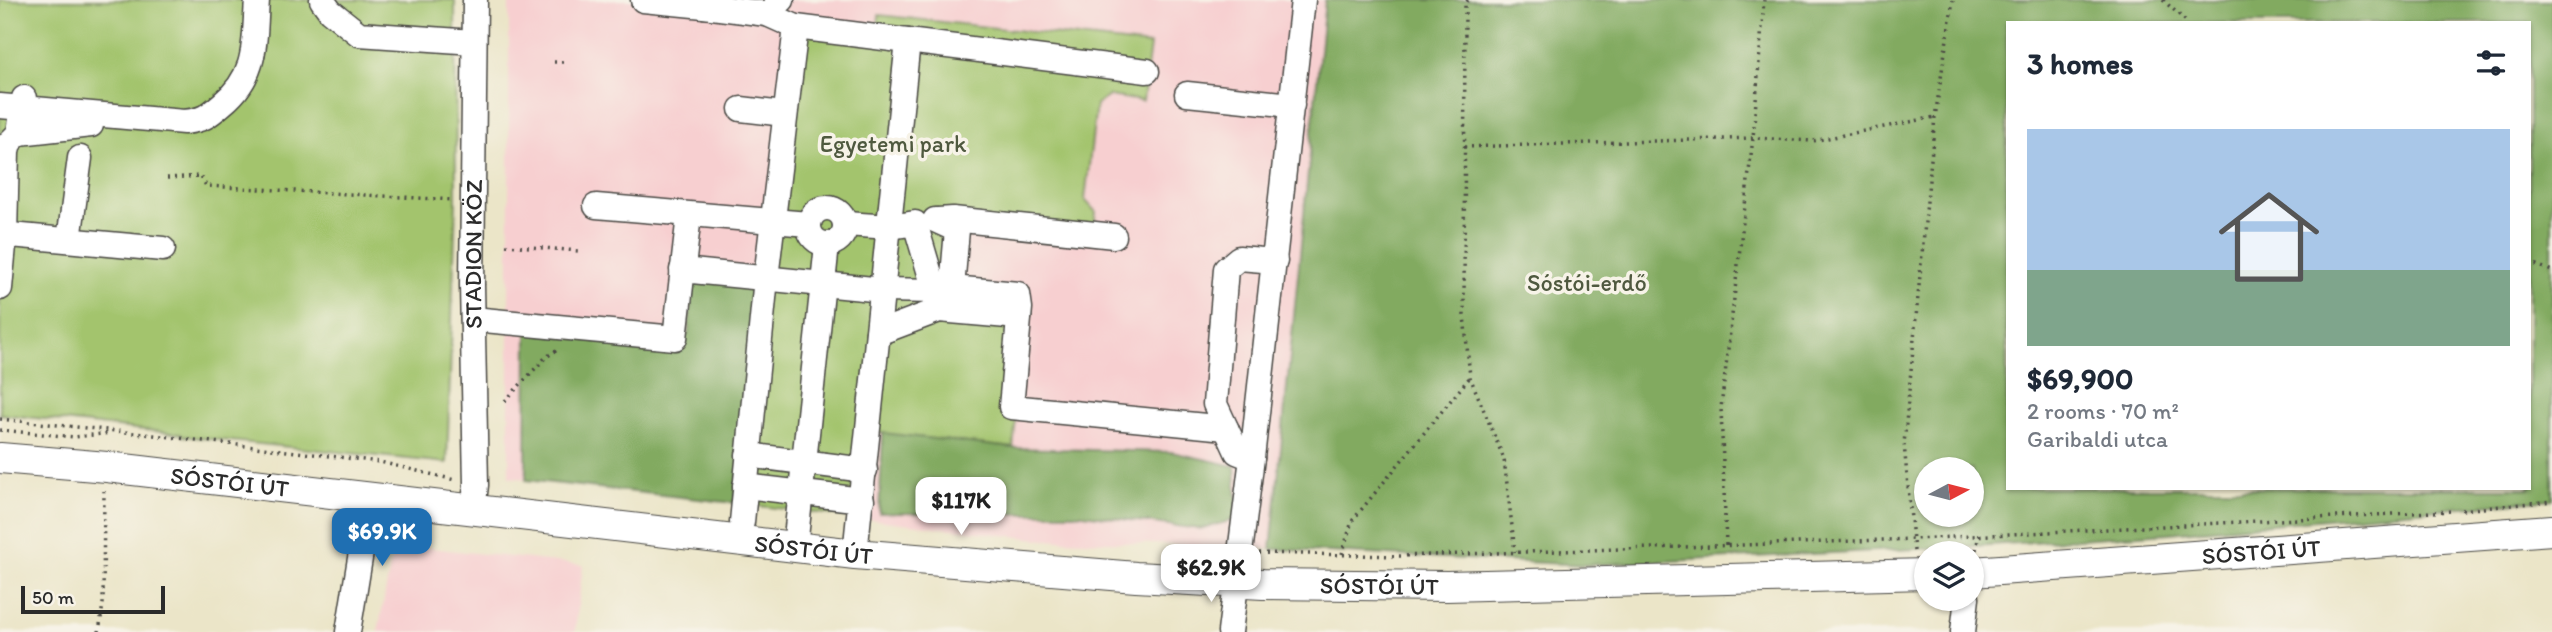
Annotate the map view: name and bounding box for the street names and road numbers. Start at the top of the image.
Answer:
street label: STADION KÖZ [457,179,488,329]
street label: SÓSTÓI ÚT [169,460,291,503]
street label: SÓSTÓI ÚT [753,528,875,570]
street label: SÓSTÓI ÚT [2201,532,2322,570]
street label: SÓSTÓI ÚT [1320,570,1440,600]

